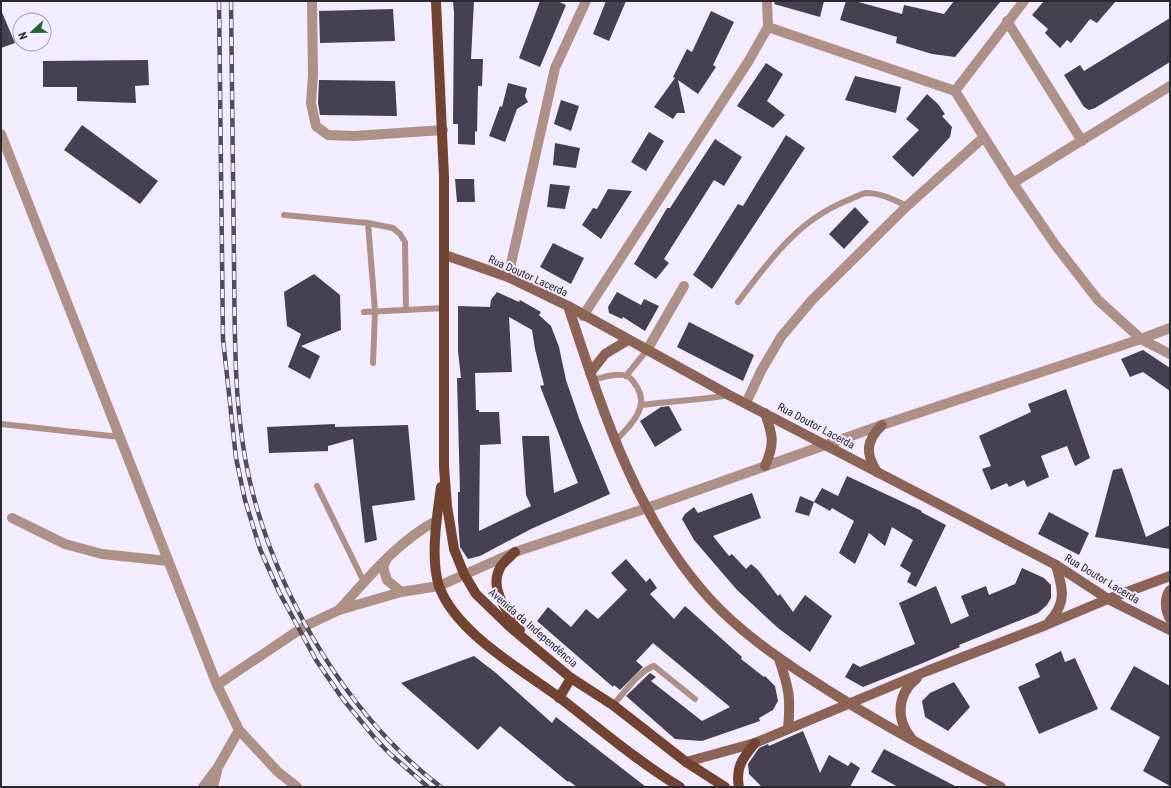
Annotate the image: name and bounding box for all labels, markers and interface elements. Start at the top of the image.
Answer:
north arrow [12,12,52,52]
text: N [16,30,30,41]
street label: Rua Doutor Lacerda [486,253,570,299]
street label: Rua Doutor Lacerda [775,400,857,452]
street label: Rua Doutor Lacerda [1062,551,1142,607]
street label: Avenida da Independência [486,586,580,670]

